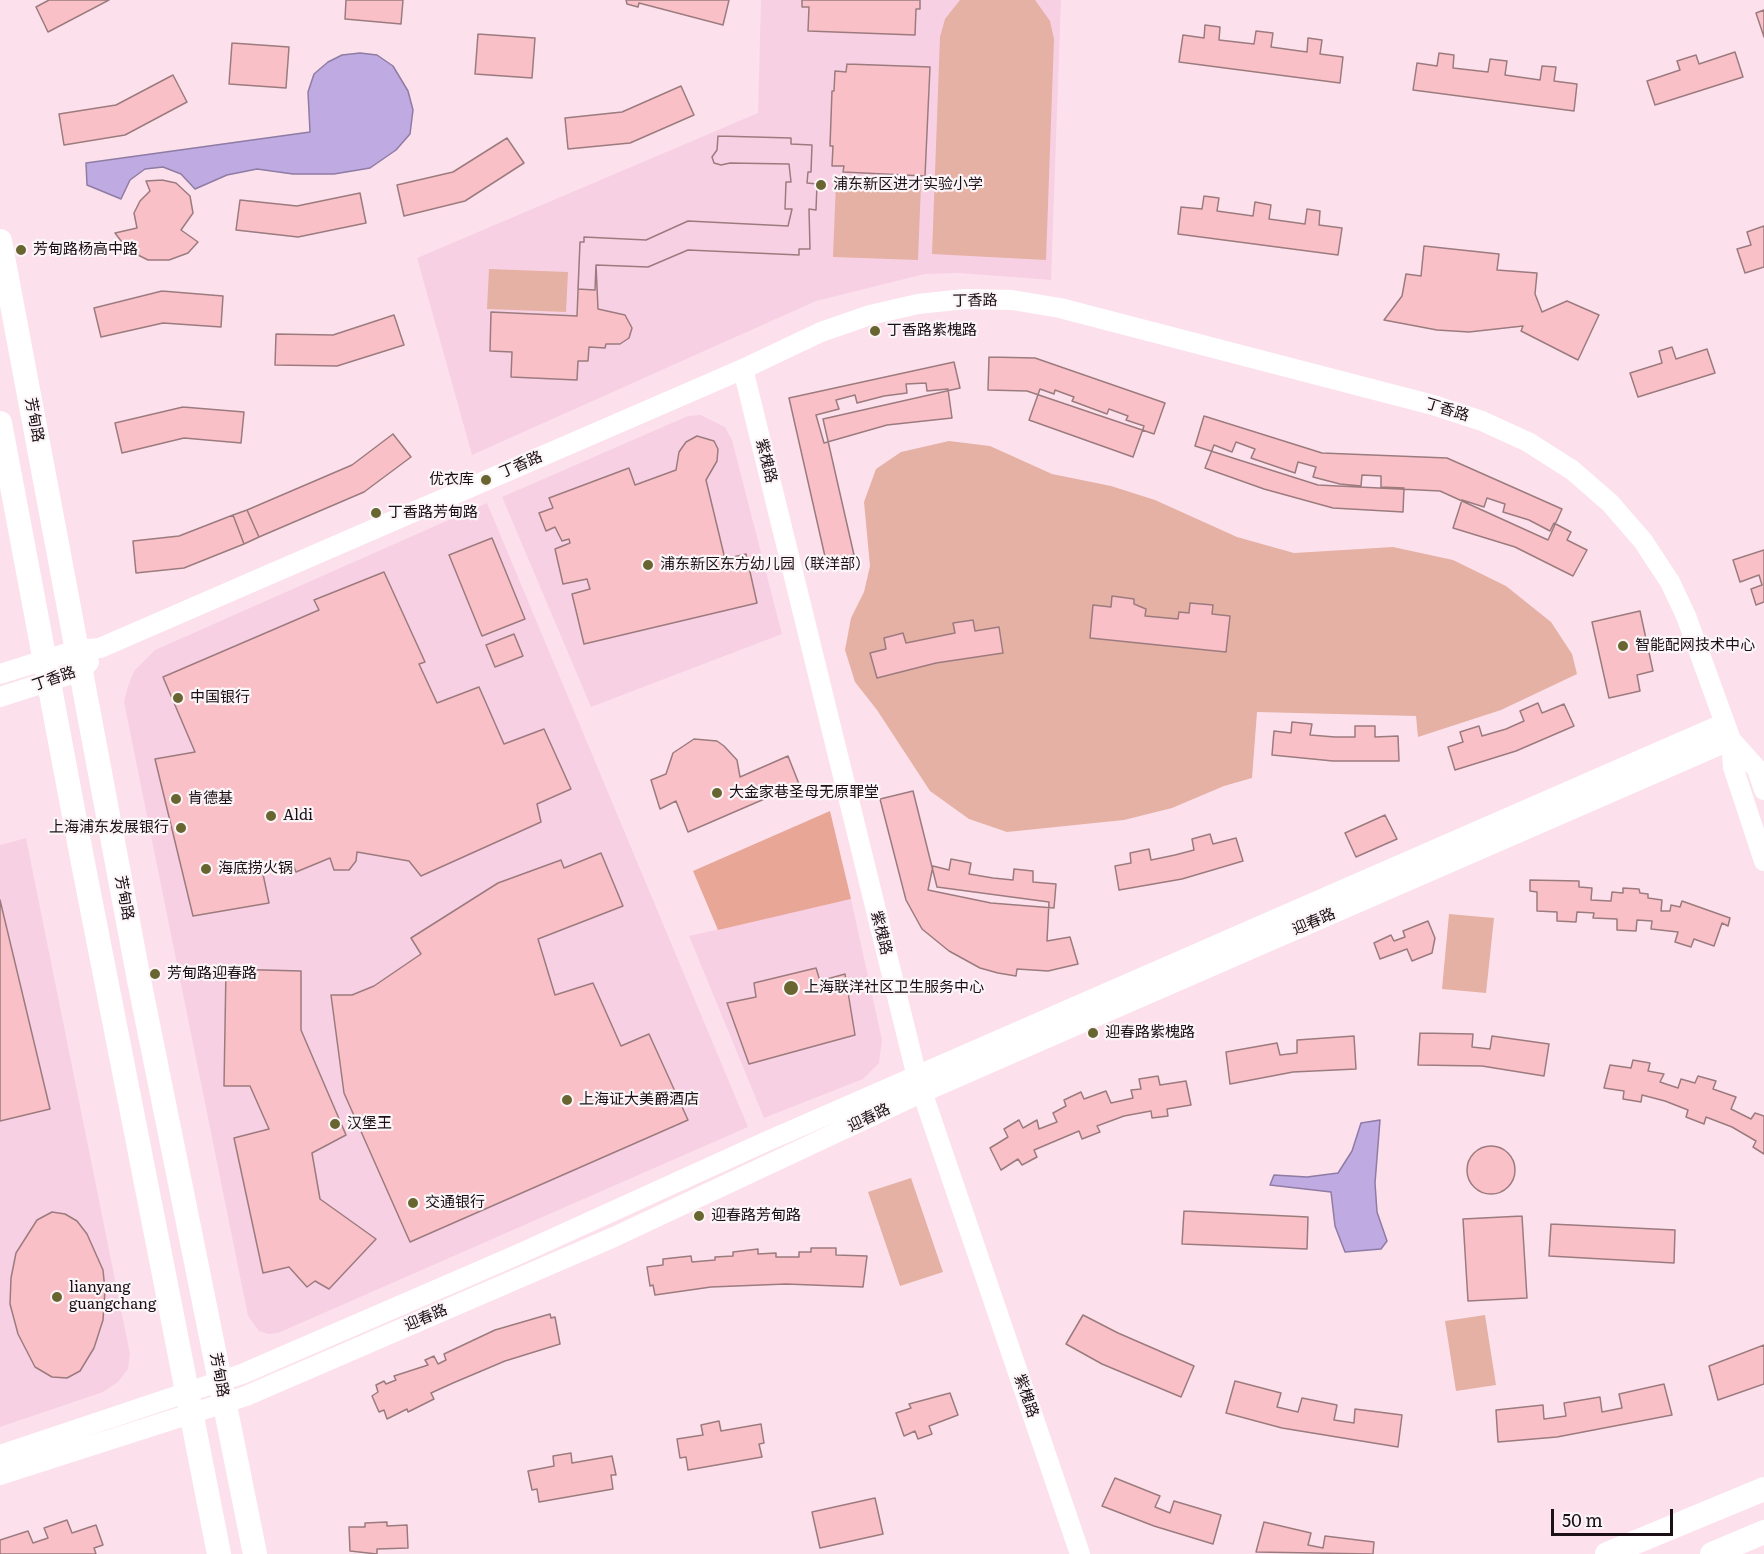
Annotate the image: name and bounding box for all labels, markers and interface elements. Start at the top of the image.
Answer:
place label: 浦东新区进才实验小学 [833,176,983,194]
marker: 浦东新区进才实验小学 [814,178,828,192]
place label: 芳甸路杨高中路 [33,241,138,259]
marker: 芳甸路杨高中路 [14,243,28,257]
street label: 丁香路 [952,292,998,310]
place label: 丁香路紫槐路 [887,322,977,340]
marker: 丁香路紫槐路 [868,324,882,338]
street label: 丁香路 [1423,395,1471,425]
street label: 芳甸路 [21,396,47,444]
street label: 紫槐路 [752,437,780,485]
street label: 丁香路 [497,448,545,482]
place label: 优衣库 [429,471,474,489]
marker: 优衣库 [479,473,493,487]
place label: 丁香路芳甸路 [388,504,478,522]
marker: 丁香路芳甸路 [369,506,383,520]
place label: 浦东新区东方幼儿园（联洋部） [660,556,870,574]
marker: 浦东新区东方幼儿园（联洋部） [641,558,655,572]
place label: 智能配网技术中心 [1635,637,1755,655]
marker: 智能配网技术中心 [1616,639,1630,653]
street label: 丁香路 [30,663,78,695]
place label: 中国银行 [190,689,250,707]
marker: 中国银行 [171,691,185,705]
place label: 大金家巷圣母无原罪堂 [729,784,879,802]
marker: 大金家巷圣母无原罪堂 [710,786,724,800]
place label: 肯德基 [188,790,233,808]
marker: 肯德基 [169,792,183,806]
place label: Aldi [283,807,313,825]
marker: Aldi [264,809,278,823]
place label: 上海浦东发展银行 [49,819,169,837]
marker: 上海浦东发展银行 [174,821,188,835]
place label: 海底捞火锅 [218,860,293,878]
marker: 海底捞火锅 [199,862,213,876]
street label: 芳甸路 [111,874,137,922]
street label: 迎春路 [1290,905,1338,939]
street label: 紫槐路 [867,909,895,957]
place label: 芳甸路迎春路 [167,965,257,983]
marker: 芳甸路迎春路 [148,967,162,981]
marker: 上海联洋社区卫生服务中心 [782,979,800,997]
place label: 上海联洋社区卫生服务中心 [804,979,984,997]
place label: 迎春路紫槐路 [1105,1024,1195,1042]
marker: 迎春路紫槐路 [1086,1026,1100,1040]
place label: 上海证大美爵酒店 [579,1091,699,1109]
marker: 上海证大美爵酒店 [560,1093,574,1107]
street label: 迎春路 [845,1100,893,1136]
place label: 汉堡王 [347,1115,392,1133]
marker: 汉堡王 [328,1117,342,1131]
place label: 交通银行 [425,1194,485,1212]
marker: 交通银行 [406,1196,420,1210]
place label: 迎春路芳甸路 [711,1207,801,1225]
marker: 迎春路芳甸路 [692,1209,706,1223]
place label: lianyang guangchang [69,1279,156,1314]
marker: lianyang guangchang [50,1290,64,1304]
street label: 迎春路 [402,1301,450,1335]
street label: 芳甸路 [206,1351,232,1399]
street label: 紫槐路 [1010,1372,1042,1420]
scale bar [1554,1497,1676,1535]
text: 50 m [1562,1506,1603,1533]

